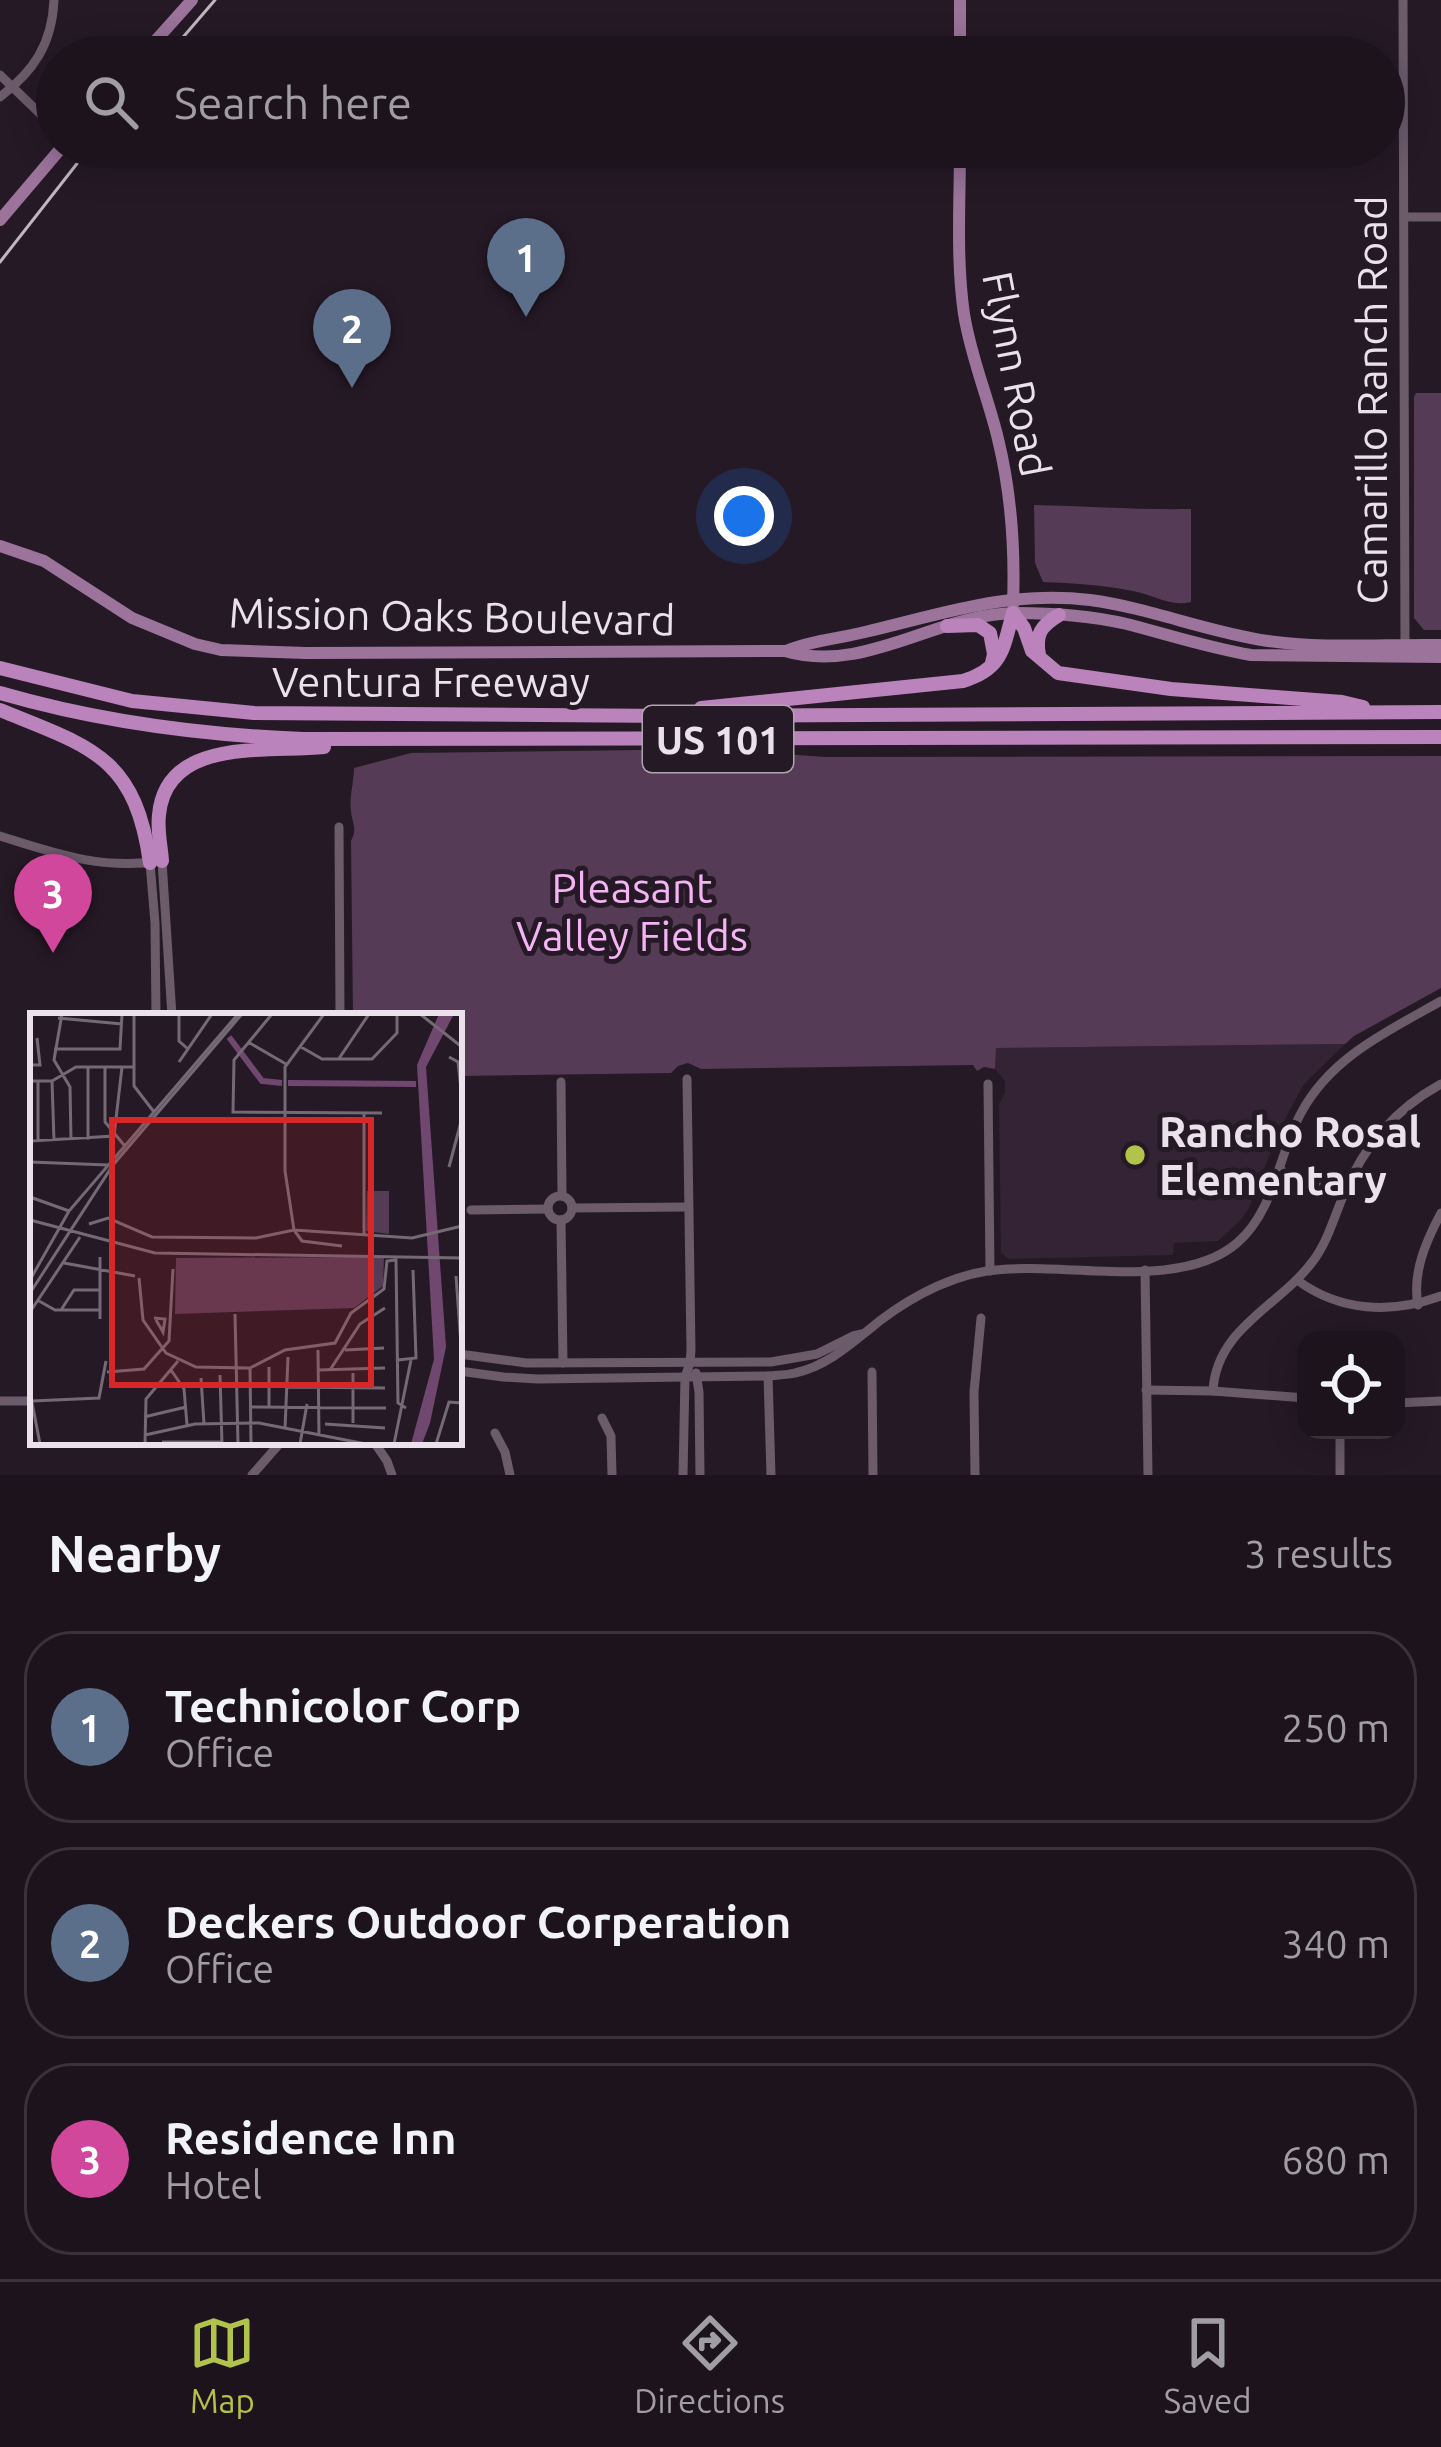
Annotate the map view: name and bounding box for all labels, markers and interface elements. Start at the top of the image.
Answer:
search box [36,36,1405,168]
icon: search [78,69,144,135]
text: Search here [174,77,412,128]
street label: Camarillo Ranch Road [1348,195,1395,605]
pin: 1 [487,218,565,317]
street label: Flynn Road [974,268,1060,480]
pin: 2 [313,289,391,388]
your location [714,486,774,546]
street label: Mission Oaks Boulevard [228,589,676,643]
street label: Ventura Freeway [272,658,590,705]
road number: US 101 [643,706,793,772]
pin: 3 [14,854,92,953]
park label: Pleasant Valley Fields [516,864,748,959]
inset map [30,1013,462,1445]
place label: Rancho Rosal Elementary [1159,1108,1421,1203]
marker: Rancho Rosal Elementary [1122,1142,1148,1168]
map controls [1297,1331,1405,1439]
button: locate [1297,1331,1405,1439]
text: Nearby [48,1524,221,1582]
text: 3 results [1244,1532,1393,1575]
text: Technicolor Corp [165,1680,521,1731]
text: 1 [79,1706,101,1749]
text: 250 m [1281,1706,1390,1749]
text: Office [165,1731,274,1774]
text: Deckers Outdoor Corperation [165,1896,791,1947]
text: 2 [79,1922,101,1965]
text: 340 m [1281,1922,1390,1965]
text: Office [165,1947,274,1990]
text: Residence Inn [165,2112,457,2163]
text: 3 [79,2138,101,2181]
text: 680 m [1281,2138,1390,2181]
text: Hotel [165,2163,262,2206]
tab: Map [189,2310,255,2419]
tab: Directions [634,2310,785,2419]
tab: Saved [1164,2310,1252,2419]

